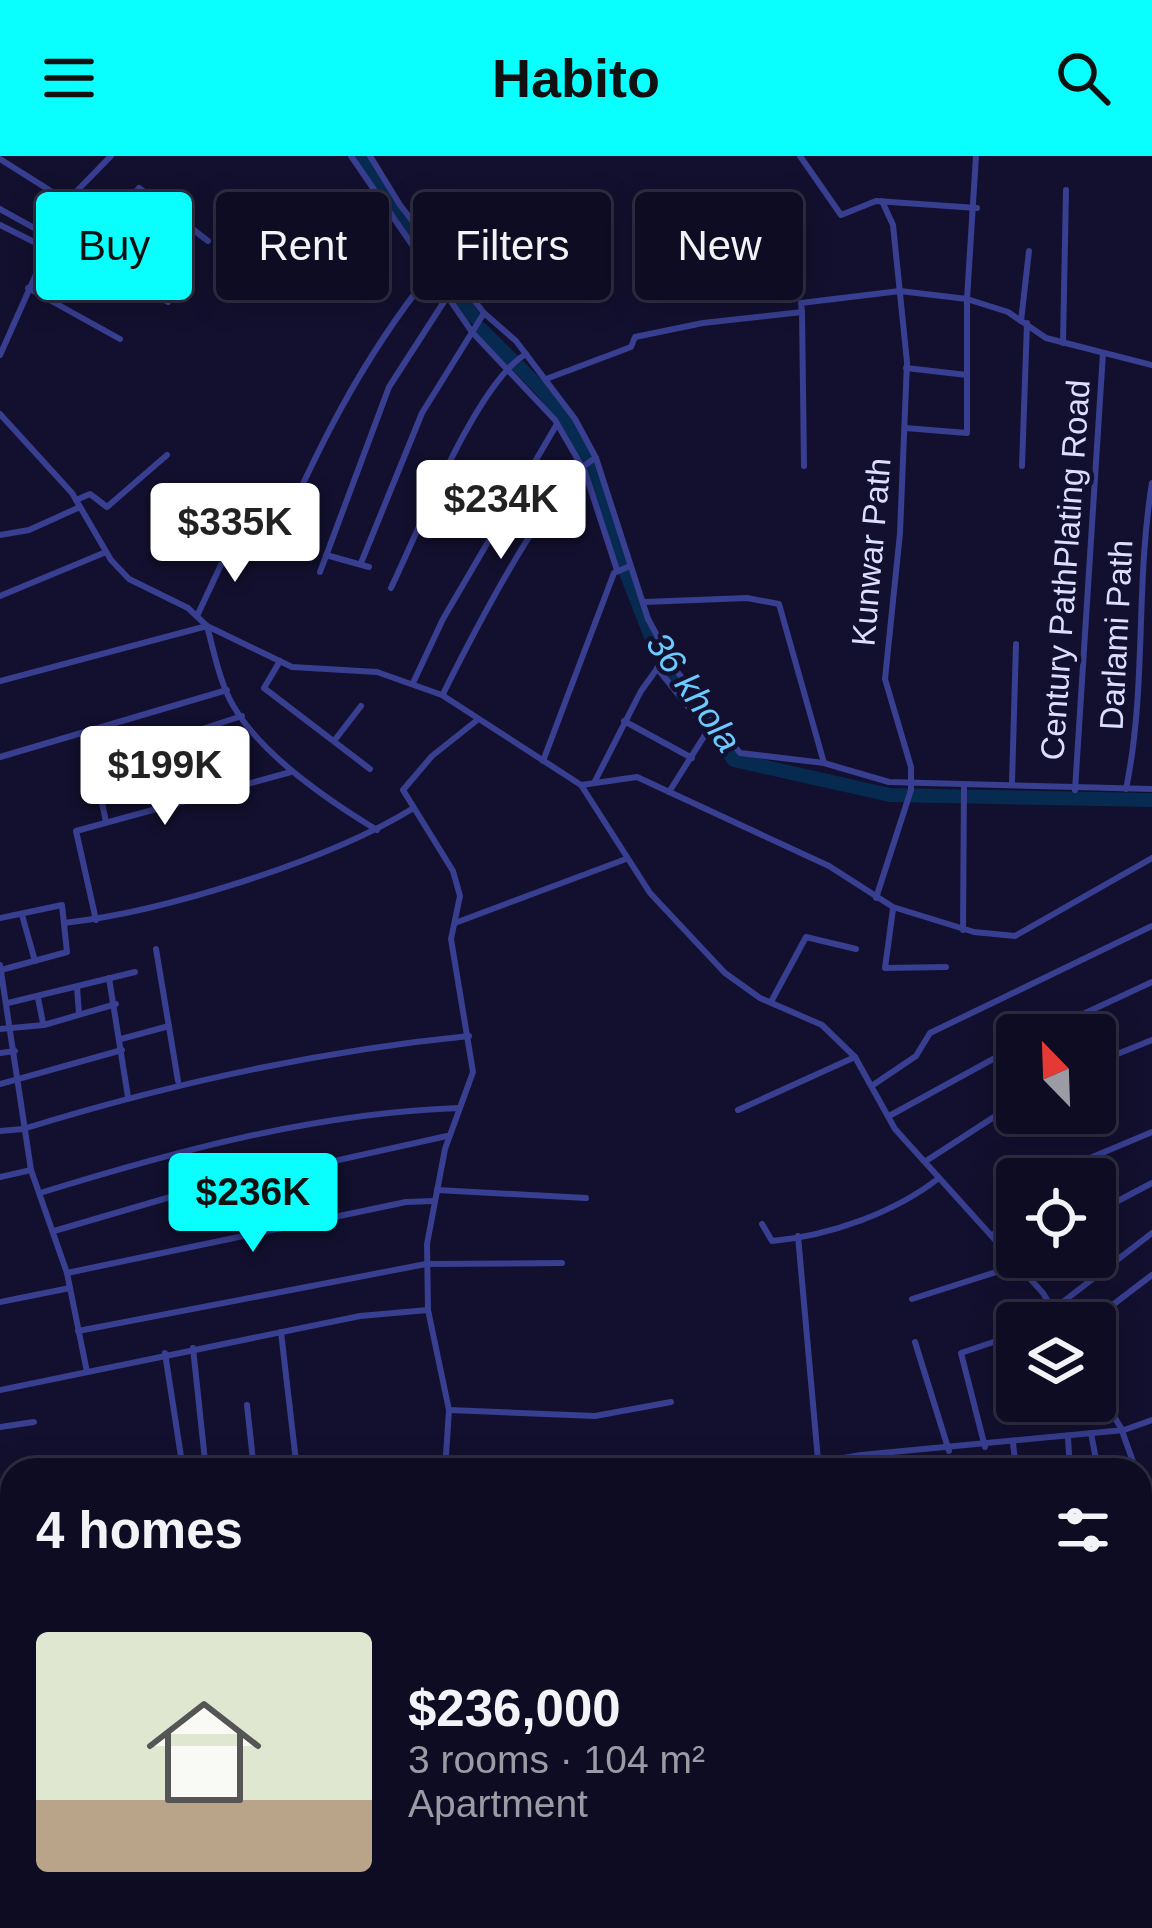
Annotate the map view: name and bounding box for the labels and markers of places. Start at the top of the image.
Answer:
pin: $234K [417,460,585,562]
pin: $335K [151,483,319,585]
pin: $199K [81,726,249,828]
pin: $236K [169,1153,337,1255]

